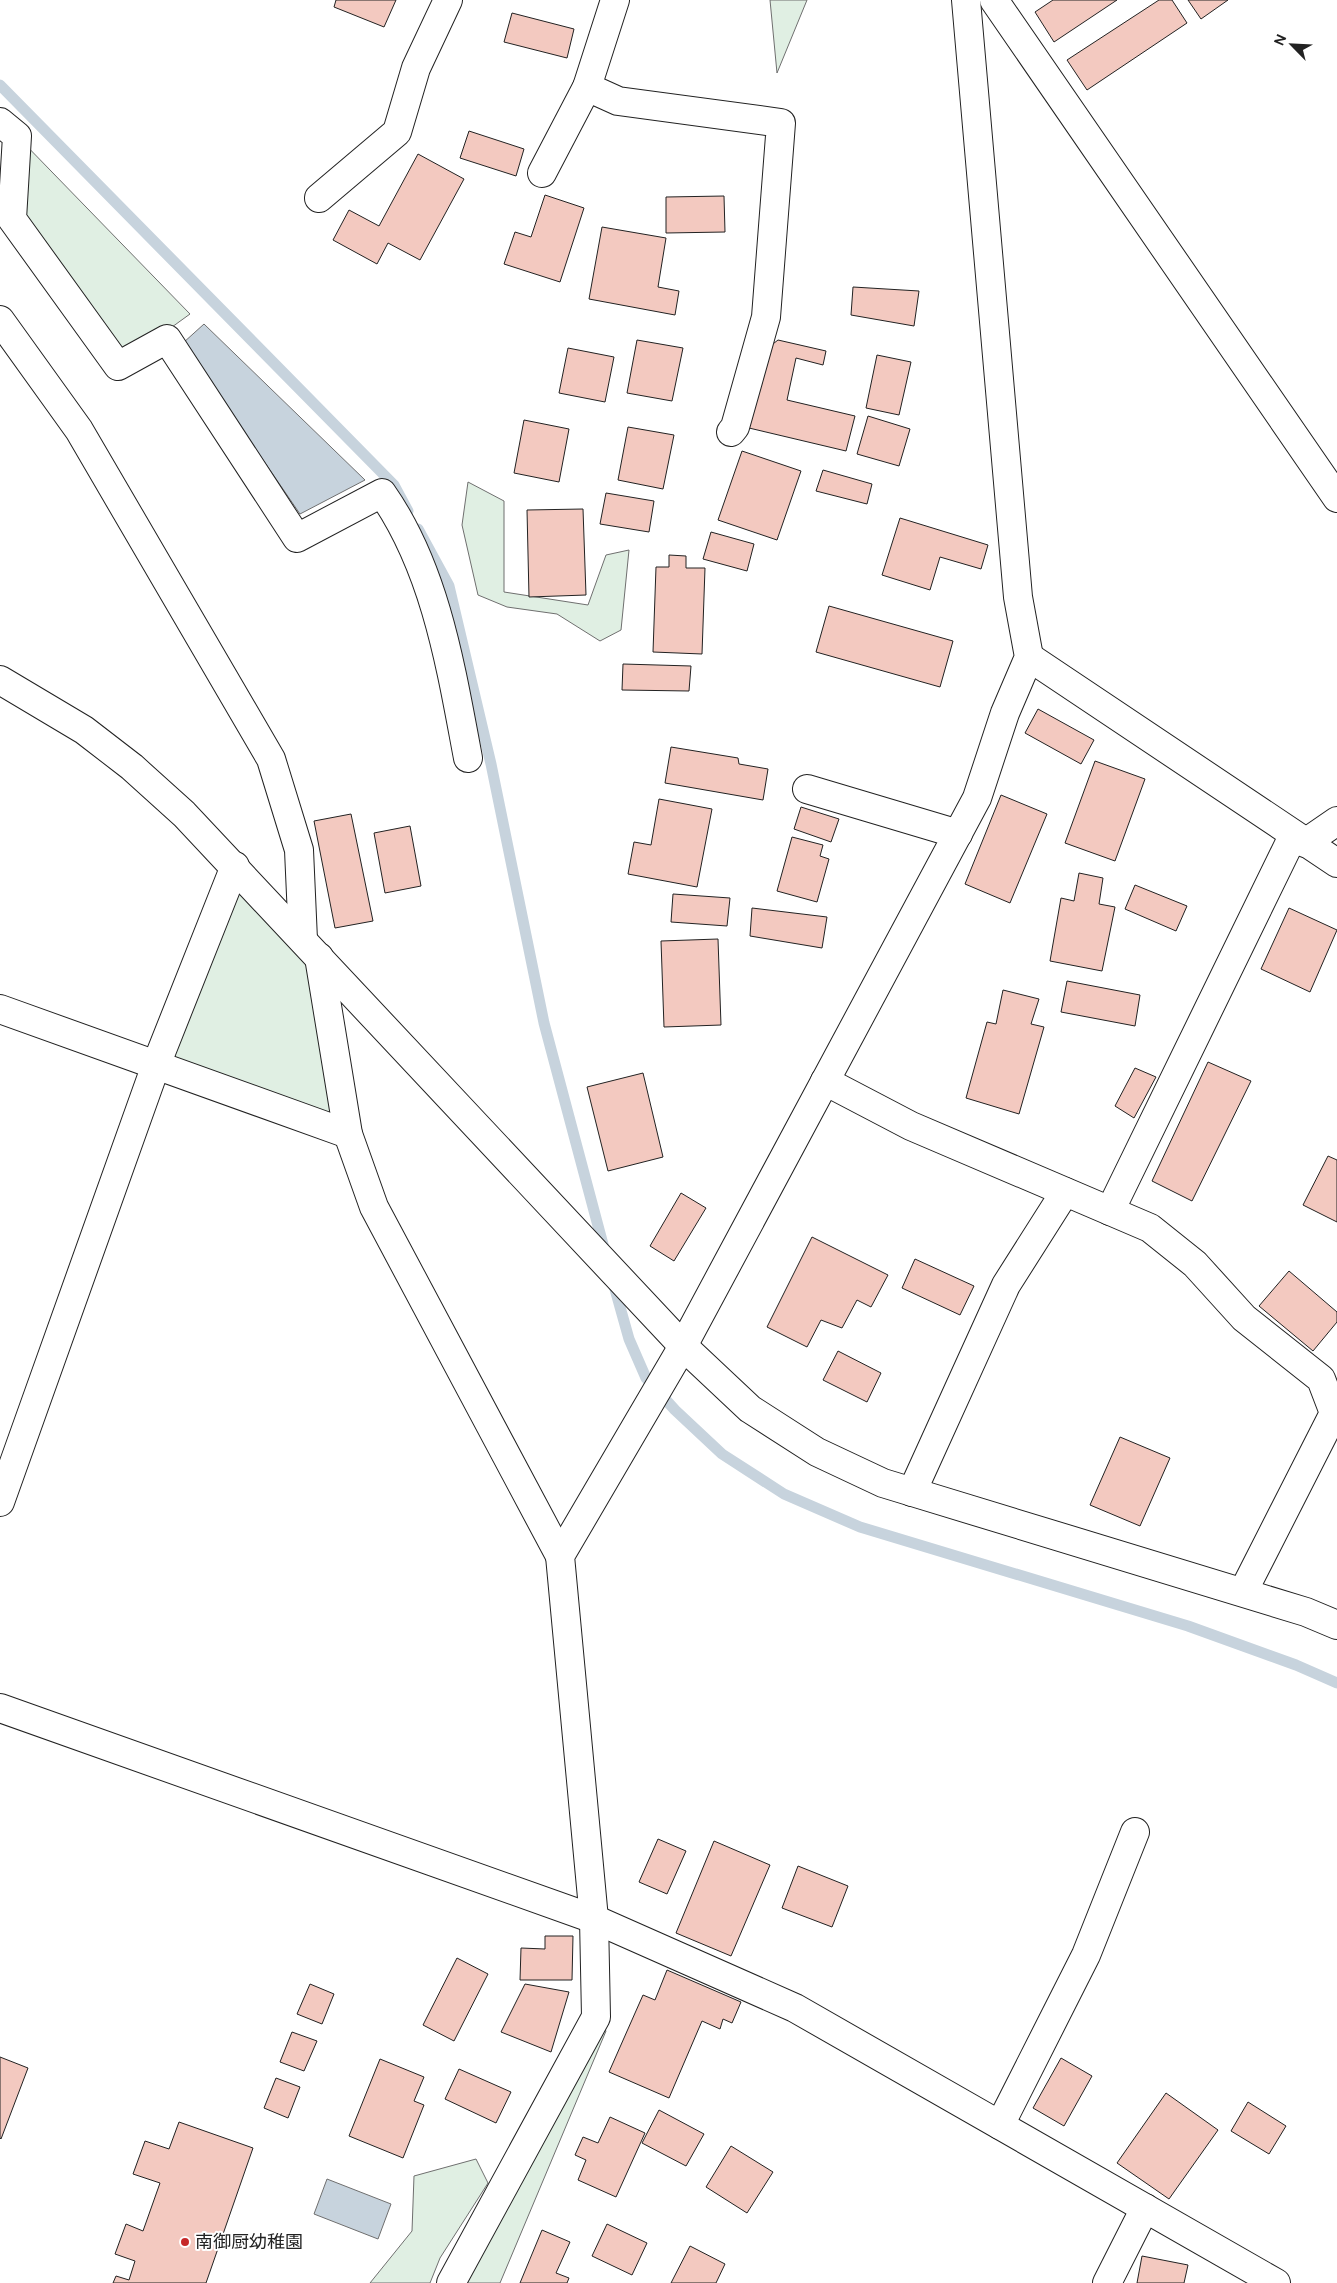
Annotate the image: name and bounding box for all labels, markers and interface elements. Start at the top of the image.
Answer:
north arrow [1267,20,1317,70]
text: N [1270,31,1290,48]
place label: 南御厨幼稚園 [195,2230,303,2254]
marker: 南御厨幼稚園 [179,2236,191,2248]

